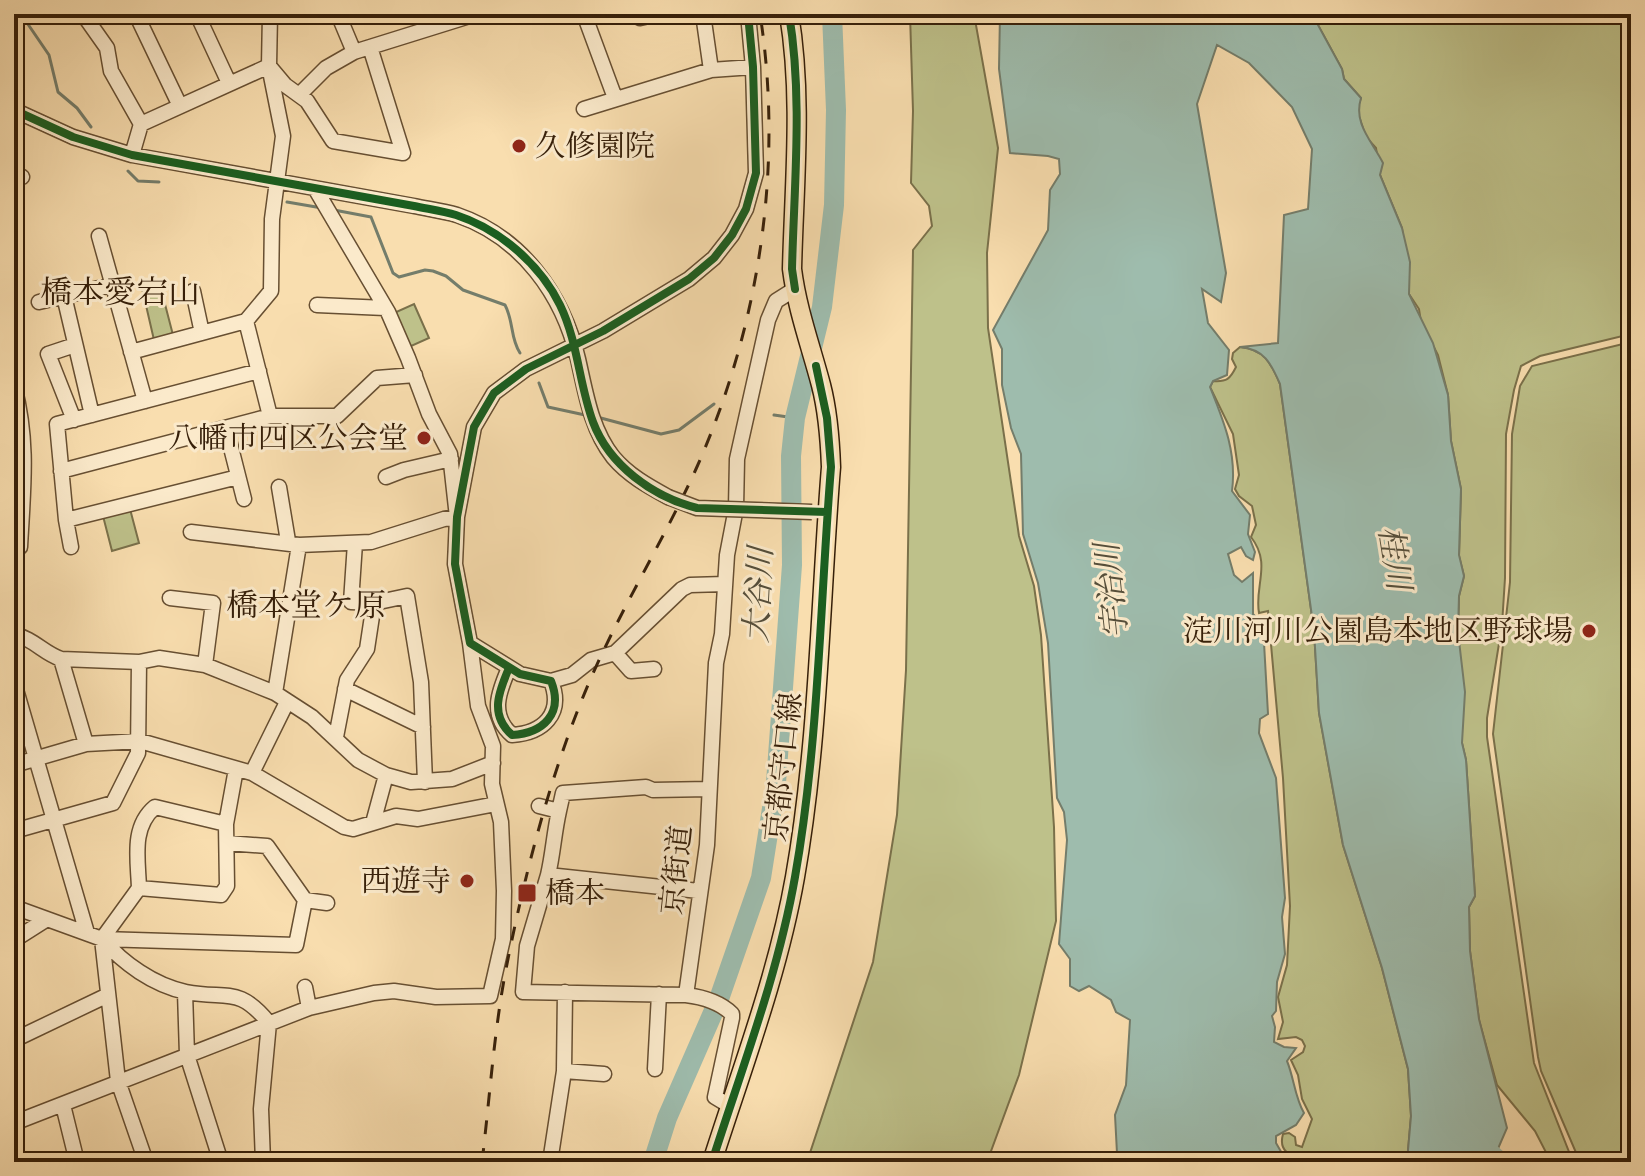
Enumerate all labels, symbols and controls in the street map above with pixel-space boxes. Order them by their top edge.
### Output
place label: 久修園院 [535,128,655,165]
marker: 久修園院 [510,137,528,155]
district label: 橋本愛宕山 [40,273,200,313]
place label: 八幡市四区公会堂 [168,420,408,457]
marker: 八幡市四区公会堂 [415,429,433,447]
water label: 桂川 [1369,523,1419,596]
water label: 宇治川 [1087,538,1137,641]
water label: 大谷川 [737,543,782,644]
district label: 橋本堂ケ原 [226,586,386,626]
place label: 淀川河川公園島本地区野球場 [1183,613,1573,650]
marker: 淀川河川公園島本地区野球場 [1580,622,1598,640]
street label: 京都守口線 [757,691,810,844]
street label: 京街道 [653,823,700,917]
place label: 西遊寺 [361,863,451,900]
marker: 西遊寺 [458,872,476,890]
place label: 橋本 [545,875,605,912]
marker: 橋本 [516,882,538,904]

